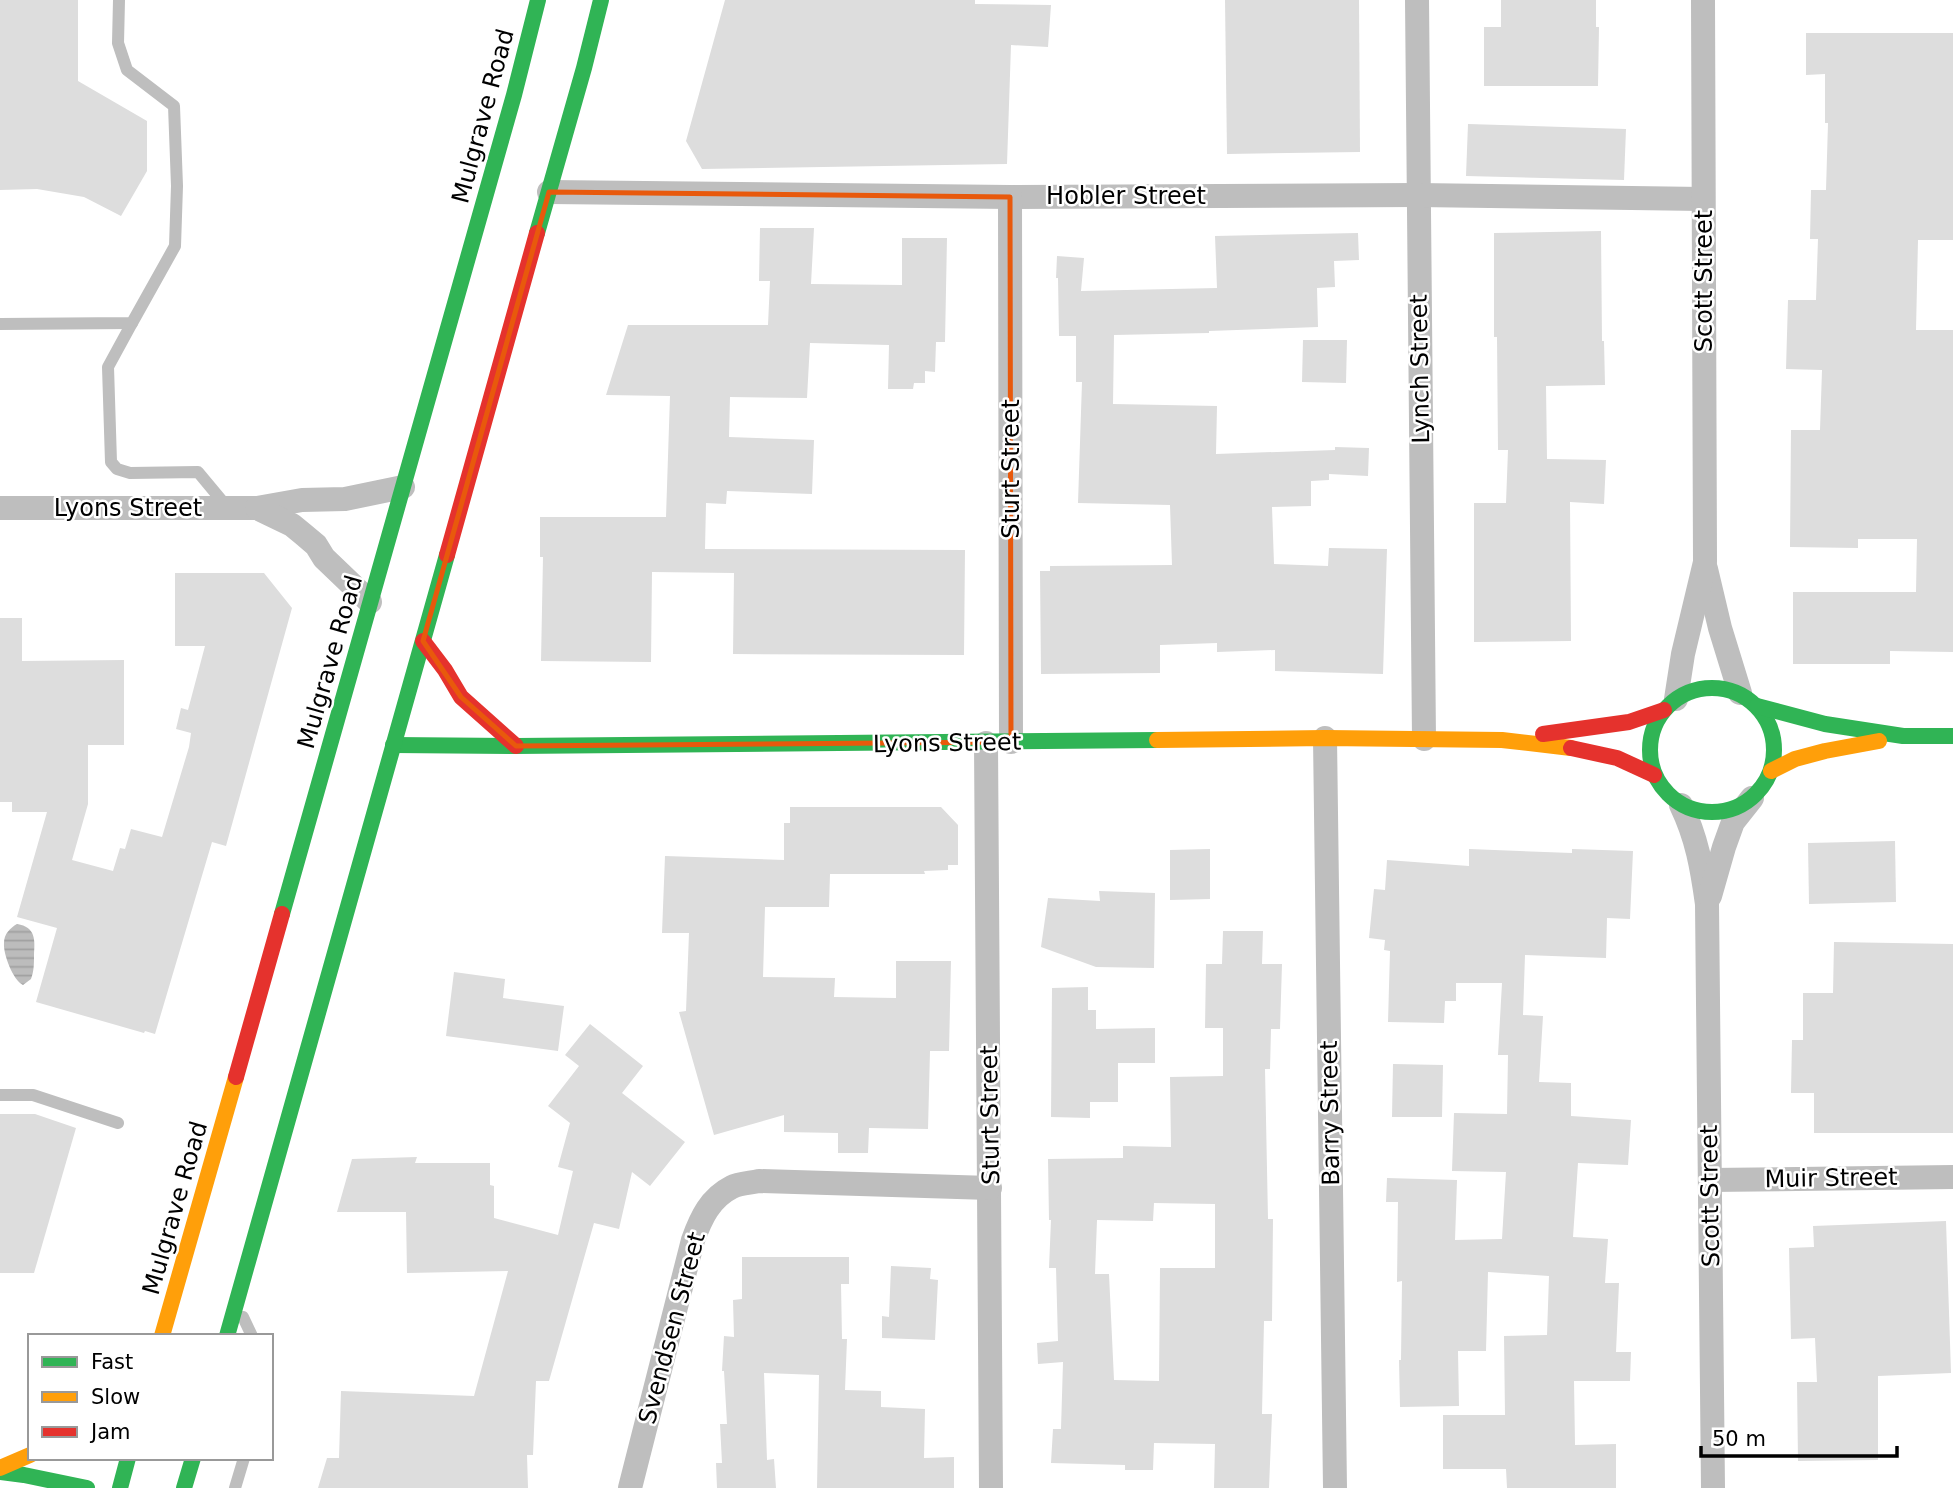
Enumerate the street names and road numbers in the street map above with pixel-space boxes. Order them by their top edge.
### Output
street label: Mulgrave Road [446,26,520,206]
street label: Hobler Street [1046,182,1206,210]
street label: Scott Street [1690,210,1718,352]
street label: Lynch Street [1405,294,1435,444]
street label: Sturt Street [997,399,1025,539]
street label: Lyons Street [54,494,202,522]
street label: Mulgrave Road [292,572,368,752]
street label: Lyons Street [873,728,1021,758]
street label: Barry Street [1315,1040,1345,1186]
street label: Sturt Street [975,1045,1005,1185]
street label: Mulgrave Road [137,1118,213,1298]
street label: Scott Street [1695,1125,1725,1267]
street label: Muir Street [1764,1163,1898,1193]
street label: Svendsen Street [633,1229,711,1427]

